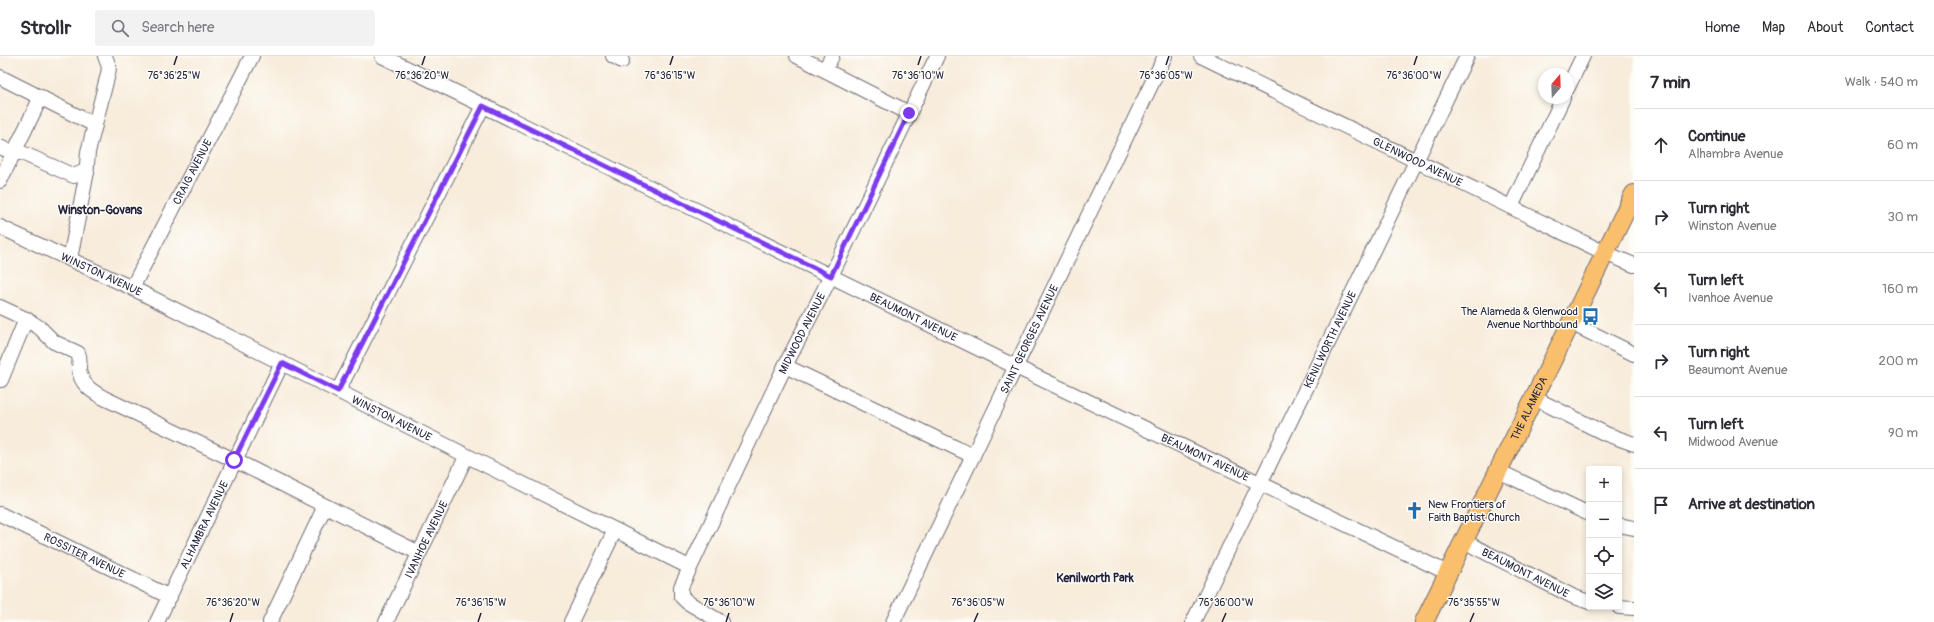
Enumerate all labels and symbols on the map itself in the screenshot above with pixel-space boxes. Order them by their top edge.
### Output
north arrow [1538,68,1574,104]
text: 76°36'25"W [148,70,201,82]
text: 76°36'20"W [395,70,449,82]
text: 76°36'15"W [645,70,696,82]
text: 76°36'10"W [892,70,945,82]
text: 76°36'05"W [1139,70,1193,82]
text: 76°36'00"W [1386,70,1442,82]
route end [900,104,918,122]
street label: GLENWOOD AVENUE [1371,134,1465,189]
street label: CRAIG AVENUE [170,137,215,207]
district label: Winston-Govans [58,203,143,218]
street label: WINSTON AVENUE [59,250,145,299]
street label: SAINT GEORGES AVENUE [997,282,1061,396]
street label: KENILWORTH AVENUE [1301,288,1359,390]
street label: MIDWOOD AVENUE [776,290,828,376]
street label: BEAUMONT AVENUE [868,290,960,344]
place label: The Alameda & Glenwood Avenue Northbound [1461,305,1578,331]
bus stop icon: The Alameda & Glenwood Avenue Northbound [1581,307,1601,327]
street label: THE ALAMEDA [1508,374,1550,442]
street label: WINSTON AVENUE [350,393,434,444]
street label: BEAUMONT AVENUE [1159,431,1252,484]
route start [225,451,243,469]
street label: ALHAMBRA AVENUE [177,478,231,571]
street label: IVANHOE AVENUE [402,498,450,580]
place label: New Frontiers of Faith Baptist Church [1428,498,1520,524]
church icon: New Frontiers of Faith Baptist Church [1405,500,1425,520]
street label: ROSSITER AVENUE [42,530,127,581]
street label: BEAUMONT AVENUE [1480,545,1572,600]
district label: Kenilworth Park [1056,571,1135,586]
text: 76°36'20"W [206,597,260,609]
text: 76°36'15"W [456,597,507,609]
text: 76°36'10"W [703,597,756,609]
text: 76°36'05"W [951,597,1005,609]
text: 76°36'00"W [1198,597,1254,609]
text: 76°35'55"W [1448,597,1500,609]

